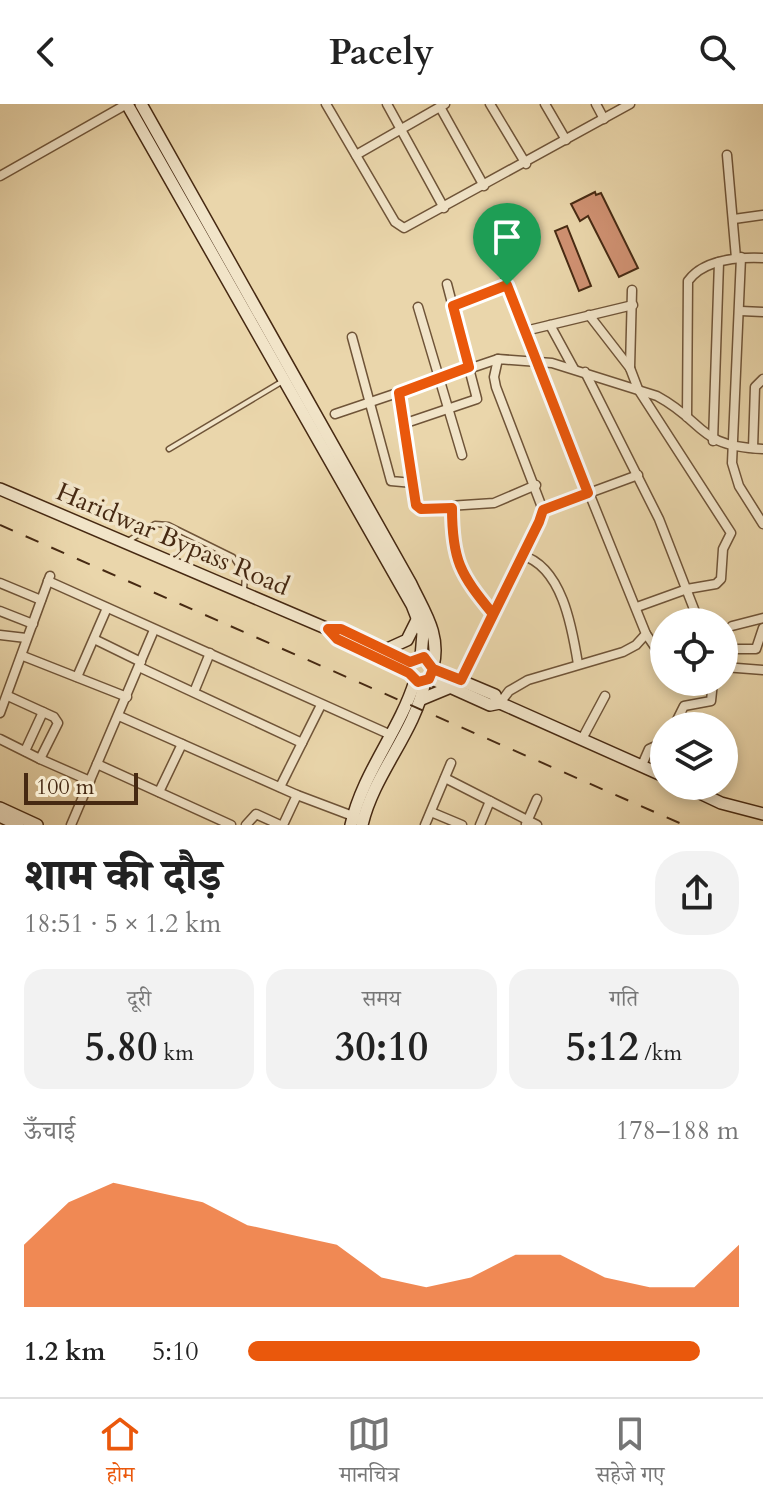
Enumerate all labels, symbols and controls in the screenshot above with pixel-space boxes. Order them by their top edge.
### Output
text: Pacely [329,28,434,77]
icon: back [24,30,68,74]
icon: search [695,30,739,74]
pin [473,203,541,285]
icon: arrive [485,215,529,259]
street label: Haridwar Bypass Road [51,474,295,604]
map controls [650,608,738,800]
button: locate [650,608,738,696]
button: layers [650,712,738,800]
scale bar [24,769,138,805]
text: 100 m [36,772,94,802]
text: शाम की दौड़ [24,846,221,906]
button: share [655,851,739,935]
text: 18:51 · 5 × 1.2 km [24,906,221,941]
text: दूरी [127,984,151,1014]
text: समय [362,984,401,1014]
text: गति [609,984,638,1014]
text: 5.80 [84,1020,158,1075]
text: 30:10 [335,1020,428,1075]
text: 5:12 [566,1020,639,1075]
text: km [158,1038,194,1068]
text: /km [639,1038,682,1068]
text: ऊँचाई [24,1113,75,1148]
text: 178–188 m [616,1113,739,1148]
text: 1.2 km [24,1334,105,1369]
text: 5:10 [152,1334,199,1369]
tab: होम [98,1412,142,1496]
tab: मानचित्र [339,1412,399,1496]
tab: सहेजे गए [596,1412,665,1496]

